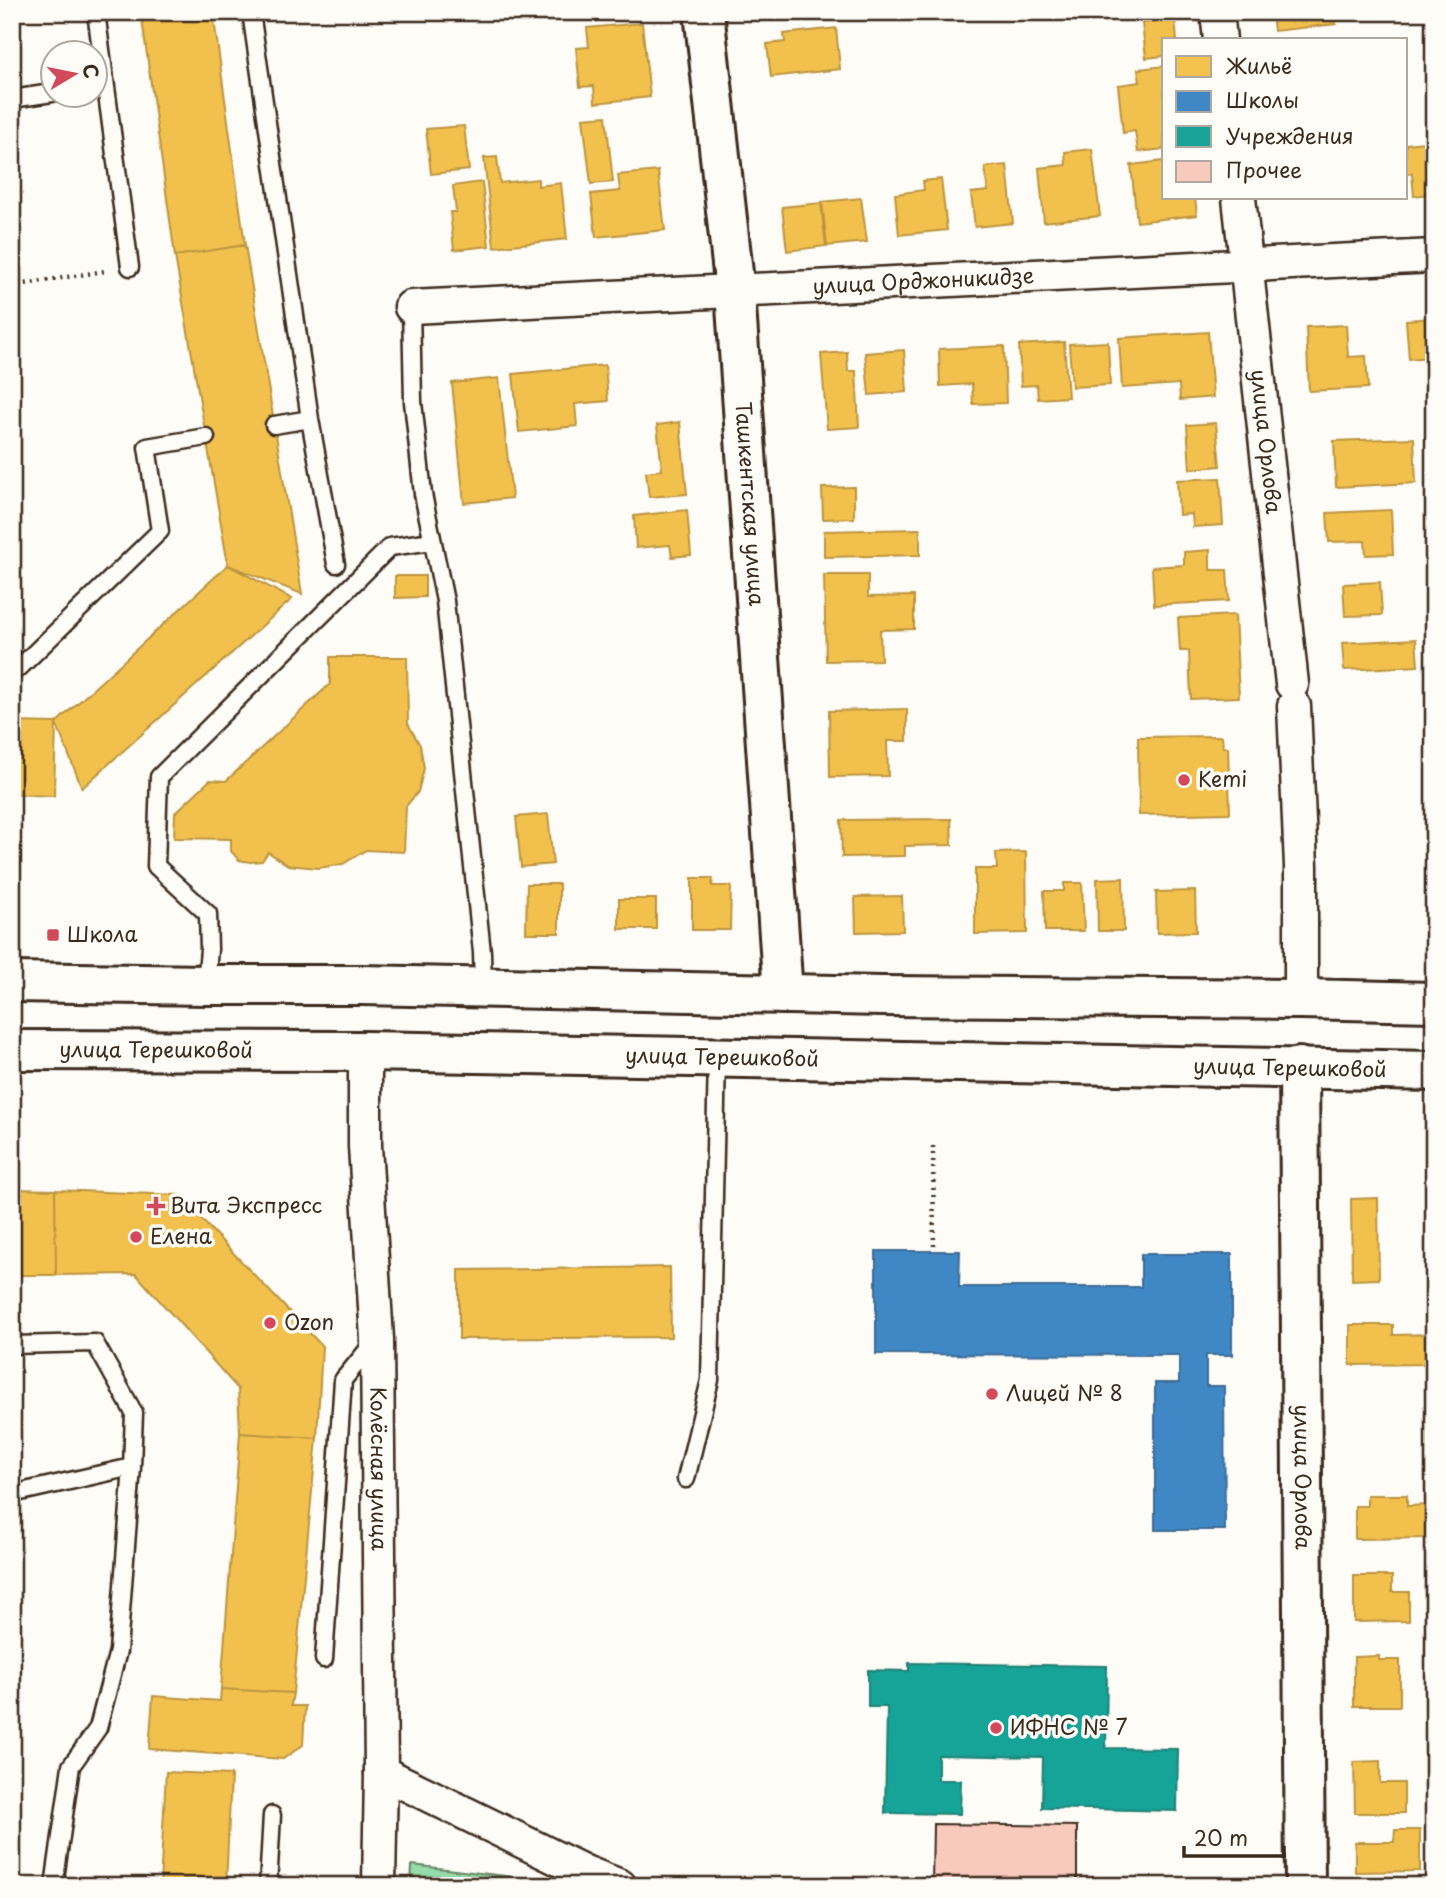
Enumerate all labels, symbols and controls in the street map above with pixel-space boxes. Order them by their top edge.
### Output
north arrow [38,38,108,108]
legend [1162,38,1408,200]
text: Жильё [1225,49,1292,81]
text: С [77,61,107,80]
text: Школы [1226,83,1299,115]
text: Учреждения [1226,119,1354,151]
text: Прочее [1226,153,1302,185]
street label: улица Орджоникидзе [812,258,1035,301]
street label: улица Орлова [1244,367,1291,515]
street label: Ташкентская улица [729,400,775,608]
place label: Kemi [1198,762,1247,794]
marker: Kemi [1176,772,1192,788]
place label: Школа [67,917,137,949]
marker: Школа [45,927,61,943]
street label: улица Терешковой [59,1032,253,1065]
street label: улица Терешковой [625,1038,819,1073]
street label: улица Терешковой [1193,1048,1387,1084]
place label: Вита Экспресс [170,1188,323,1220]
marker: Вита Экспресс [148,1198,164,1214]
place label: Елена [150,1219,212,1251]
marker: Елена [128,1229,144,1245]
place label: Ozon [284,1305,334,1337]
marker: Ozon [262,1315,278,1331]
place label: Лицей № 8 [1006,1376,1123,1408]
street label: Колёсная улица [363,1386,397,1552]
marker: Лицей № 8 [984,1386,1000,1402]
street label: улица Орлова [1287,1404,1321,1550]
place label: ИФНС № 7 [1010,1710,1128,1742]
marker: ИФНС № 7 [988,1720,1004,1736]
scale bar [1184,1814,1283,1858]
text: 20 m [1194,1821,1248,1853]

